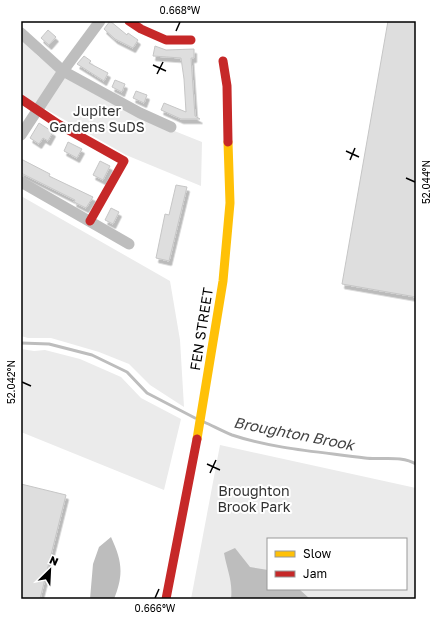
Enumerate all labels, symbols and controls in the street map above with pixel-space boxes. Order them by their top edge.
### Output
text: 0.668°W [160,4,201,16]
park label: Jupiter Gardens SuDS [49,102,145,135]
text: 52.044°N [420,160,432,204]
street label: FEN STREET [186,286,216,372]
text: 52.042°N [5,360,17,404]
water label: Broughton Brook [232,412,357,455]
park label: Broughton Brook Park [217,482,291,515]
legend [267,538,407,590]
text: Slow [303,546,331,561]
north arrow [30,550,70,590]
text: N [48,553,61,568]
text: Jam [303,566,327,581]
text: 0.666°W [135,602,176,614]

